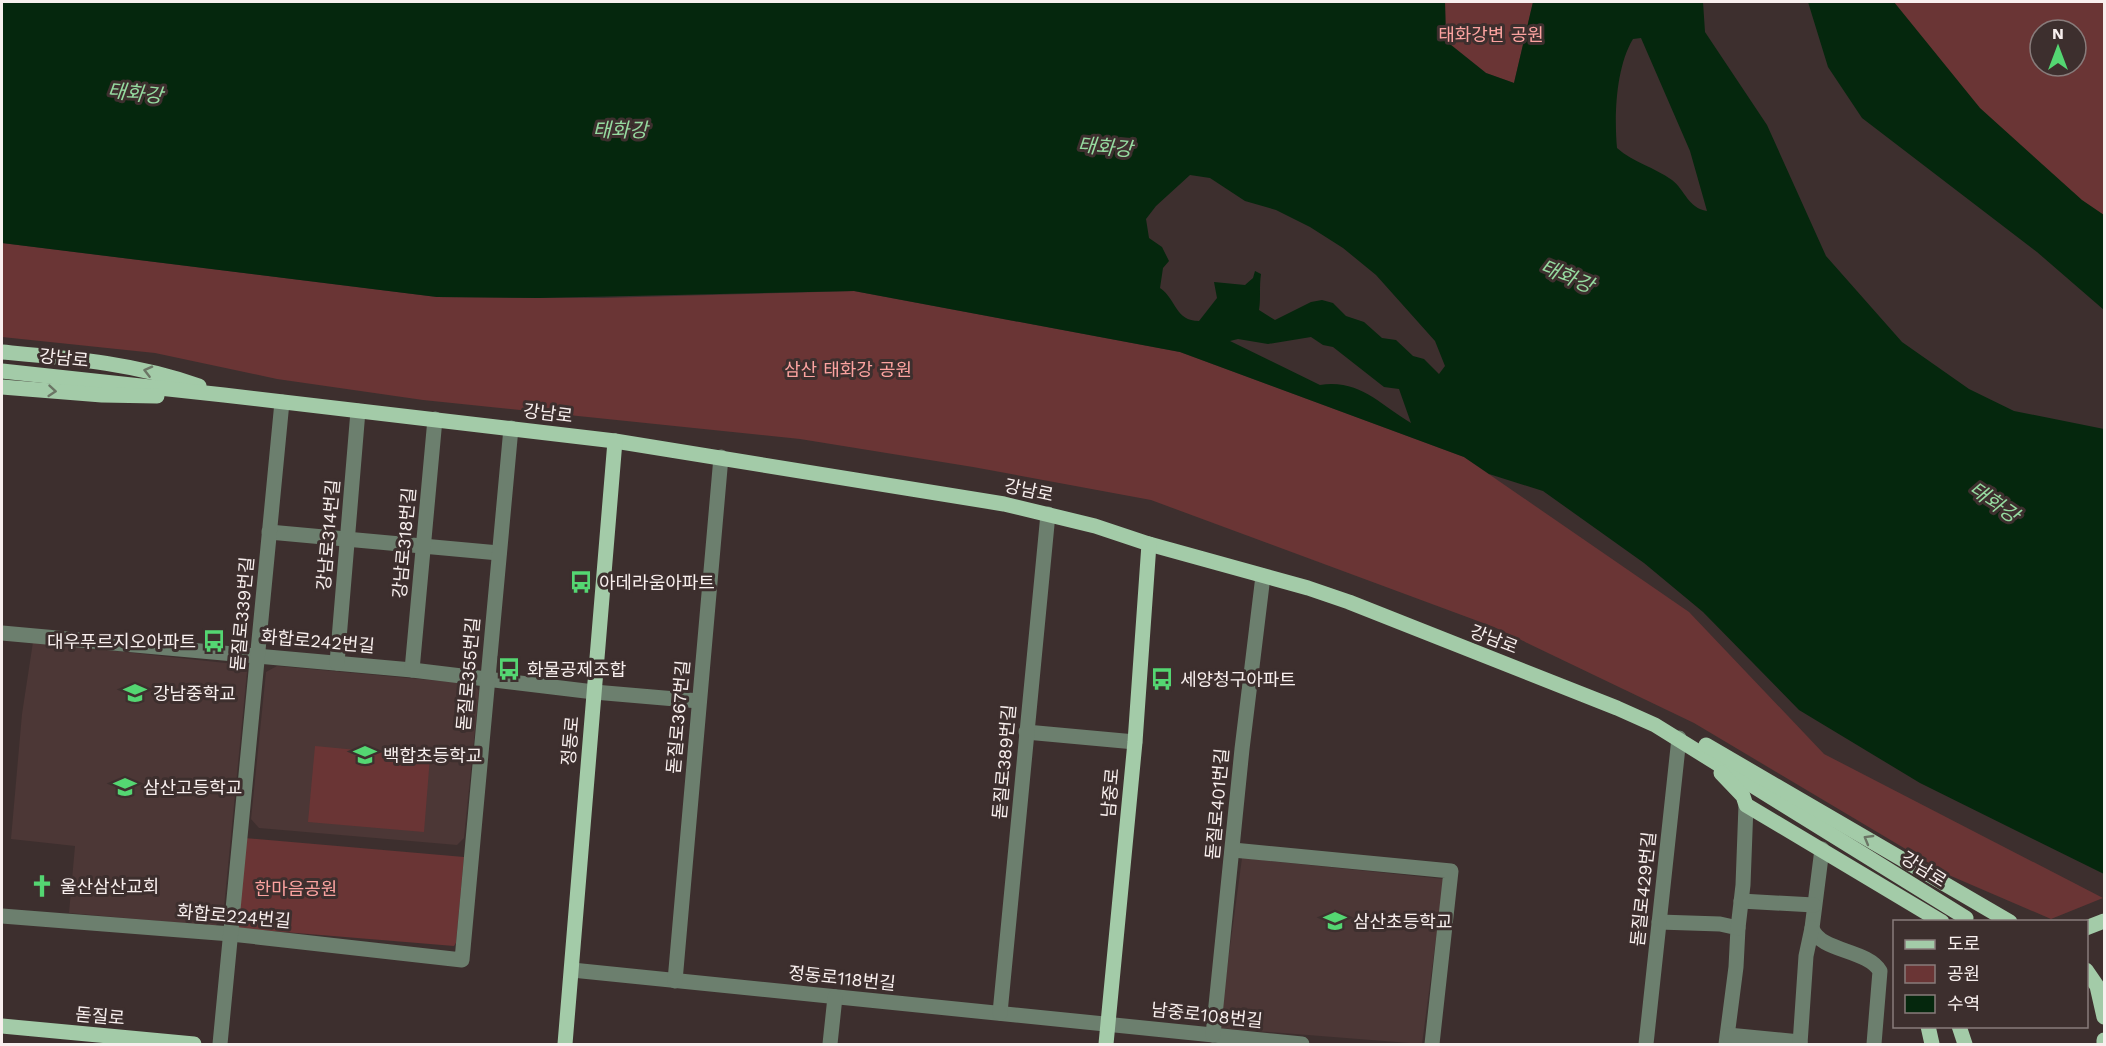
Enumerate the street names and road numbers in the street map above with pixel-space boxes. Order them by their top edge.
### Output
street label: 강남로 [38,345,90,371]
street label: 강남로 [522,400,574,426]
street label: 강남로 [1003,475,1055,505]
street label: 강남로314번길 [313,479,343,591]
street label: 강남로318번길 [389,487,419,599]
street label: 돋질로339번길 [227,556,257,672]
street label: 돋질로355번길 [453,616,483,732]
street label: 강남로 [1467,620,1521,658]
street label: 화합로242번길 [260,626,376,656]
street label: 돋질로367번길 [663,659,693,775]
street label: 돋질로389번길 [989,704,1019,820]
street label: 정동로 [557,715,583,767]
street label: 돋질로401번길 [1202,747,1232,861]
street label: 남중로 [1097,767,1123,819]
street label: 돋질로429번길 [1627,831,1659,947]
street label: 강남로 [1897,847,1951,891]
street label: 화합로224번길 [176,901,292,931]
street label: 정동로118번길 [787,962,897,994]
street label: 남중로108번길 [1150,999,1264,1031]
street label: 돋질로 [74,1003,126,1029]

